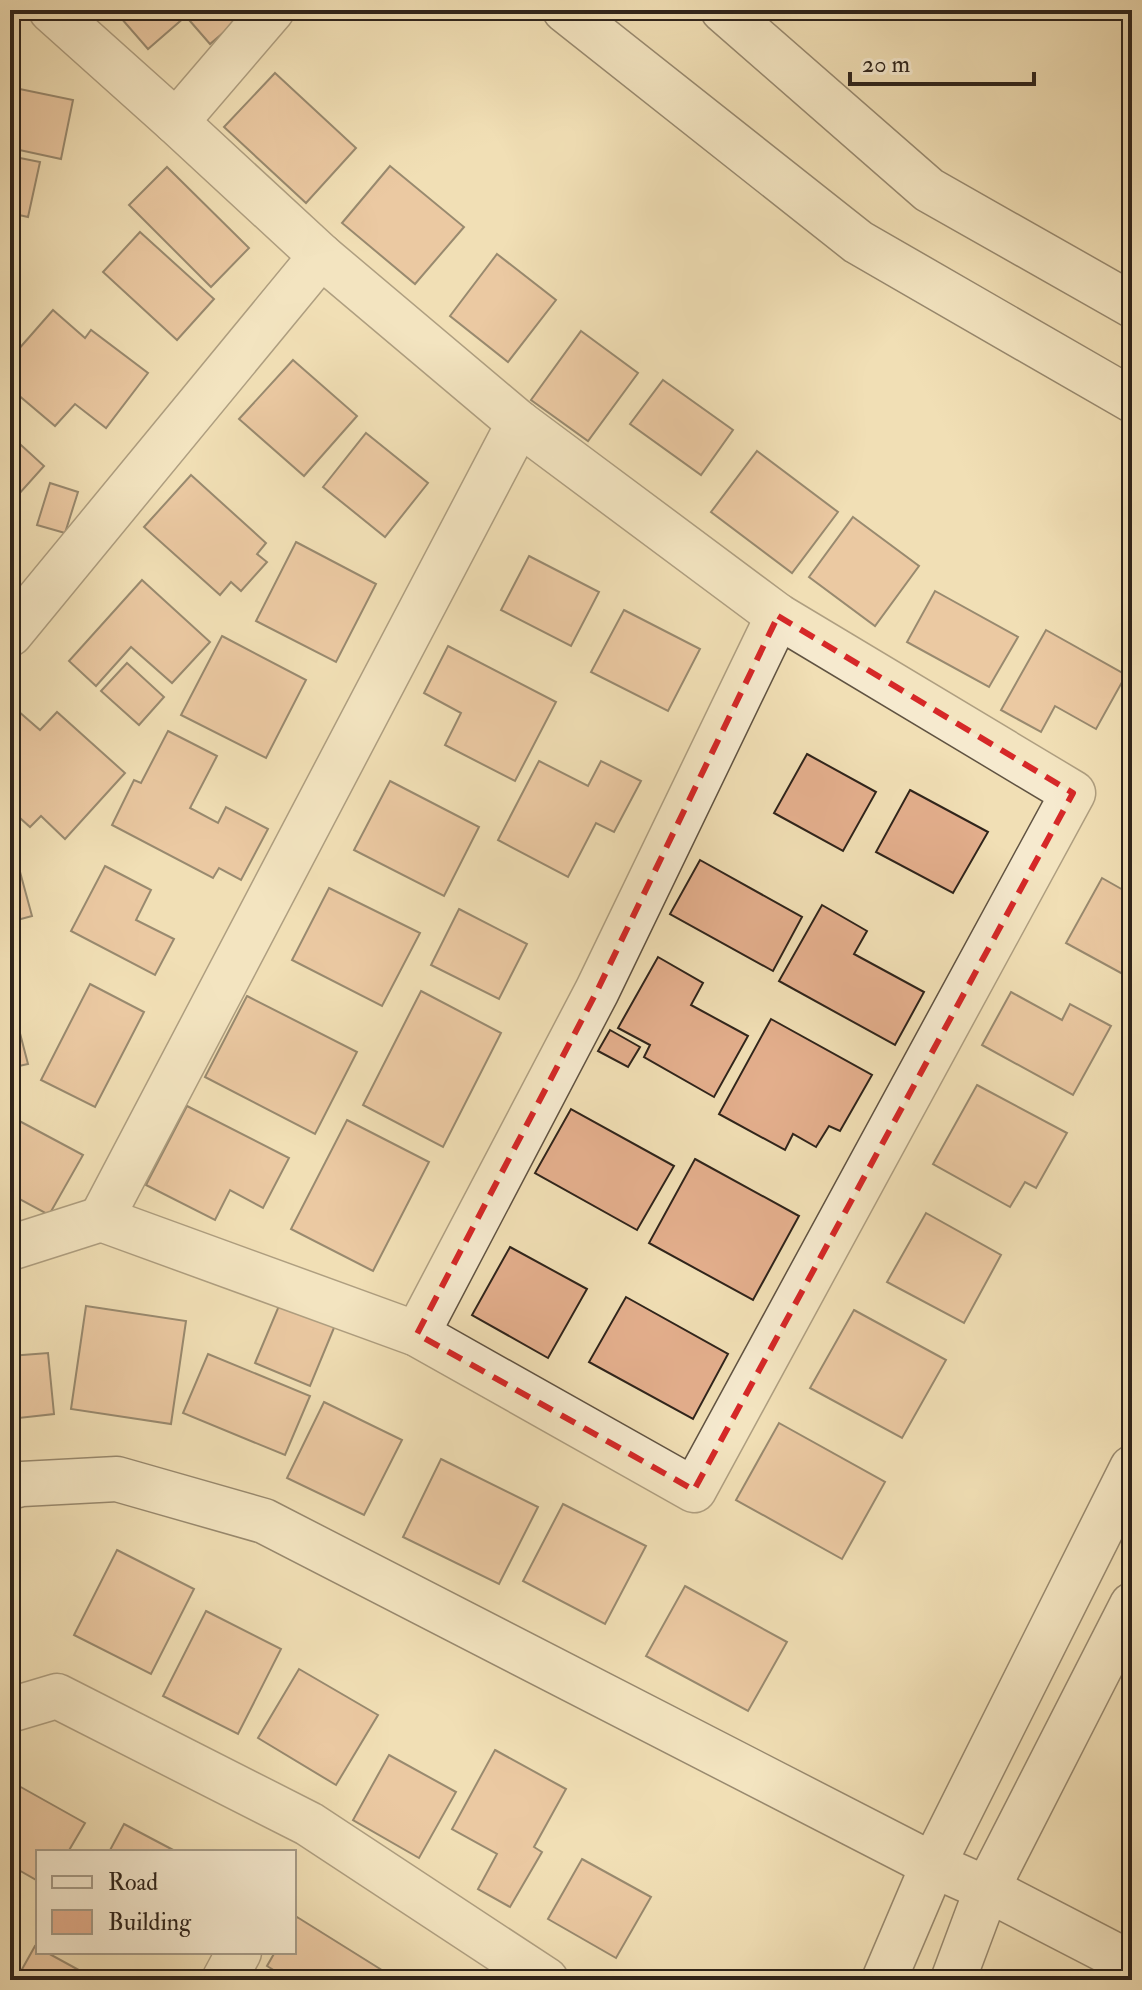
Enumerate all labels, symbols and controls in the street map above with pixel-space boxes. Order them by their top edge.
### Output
scale bar [850,36,1034,86]
text: 20 m [862,49,911,80]
legend [36,1850,296,1954]
text: Road [108,1867,158,1898]
text: Building [108,1907,192,1938]

